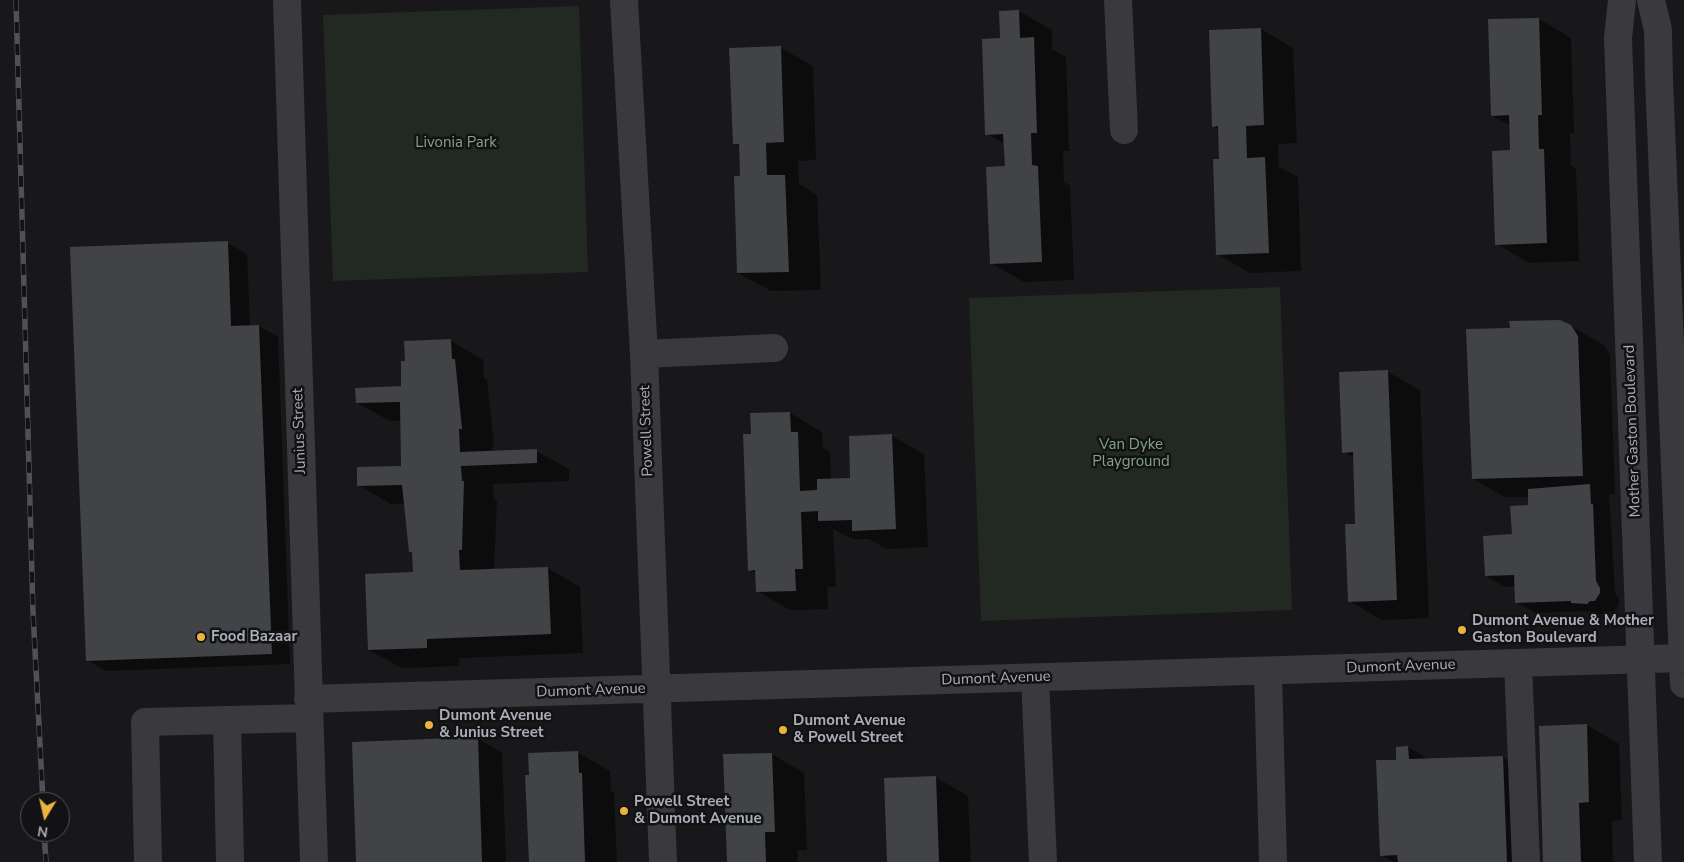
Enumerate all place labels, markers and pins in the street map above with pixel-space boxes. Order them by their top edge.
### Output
place label: Dumont Avenue & Mother Gaston Boulevard [1472,612,1654,647]
marker: Dumont Avenue & Mother Gaston Boulevard [1456,624,1468,636]
place label: Food Bazaar [211,628,297,646]
marker: Food Bazaar [195,631,207,643]
place label: Dumont Avenue & Junius Street [439,707,552,742]
place label: Dumont Avenue & Powell Street [793,712,906,747]
marker: Dumont Avenue & Junius Street [423,719,435,731]
marker: Dumont Avenue & Powell Street [777,724,789,736]
place label: Powell Street & Dumont Avenue [634,793,762,828]
marker: Powell Street & Dumont Avenue [618,805,630,817]

